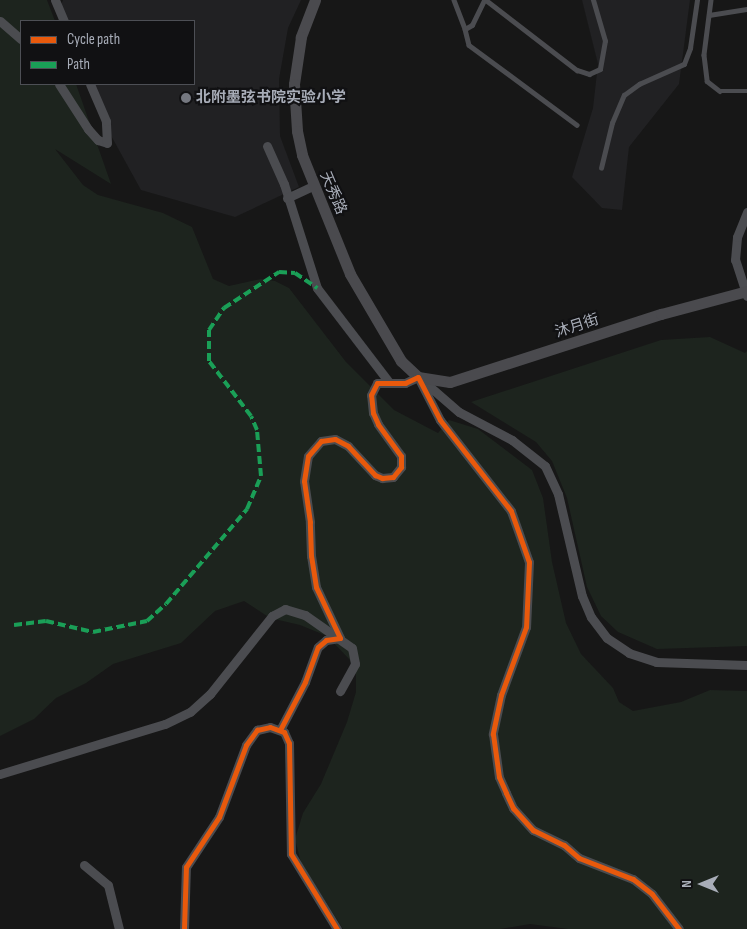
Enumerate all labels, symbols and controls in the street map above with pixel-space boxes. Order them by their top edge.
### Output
legend [20,20,195,85]
text: Cycle path [67,30,120,49]
text: Path [67,55,90,74]
place label: 北附墨弦书院实验小学 [196,89,346,107]
marker: 北附墨弦书院实验小学 [180,92,192,104]
street label: 天秀路 [316,169,350,217]
street label: 沐月街 [553,310,601,342]
north arrow [677,859,727,909]
text: N [678,880,695,888]

